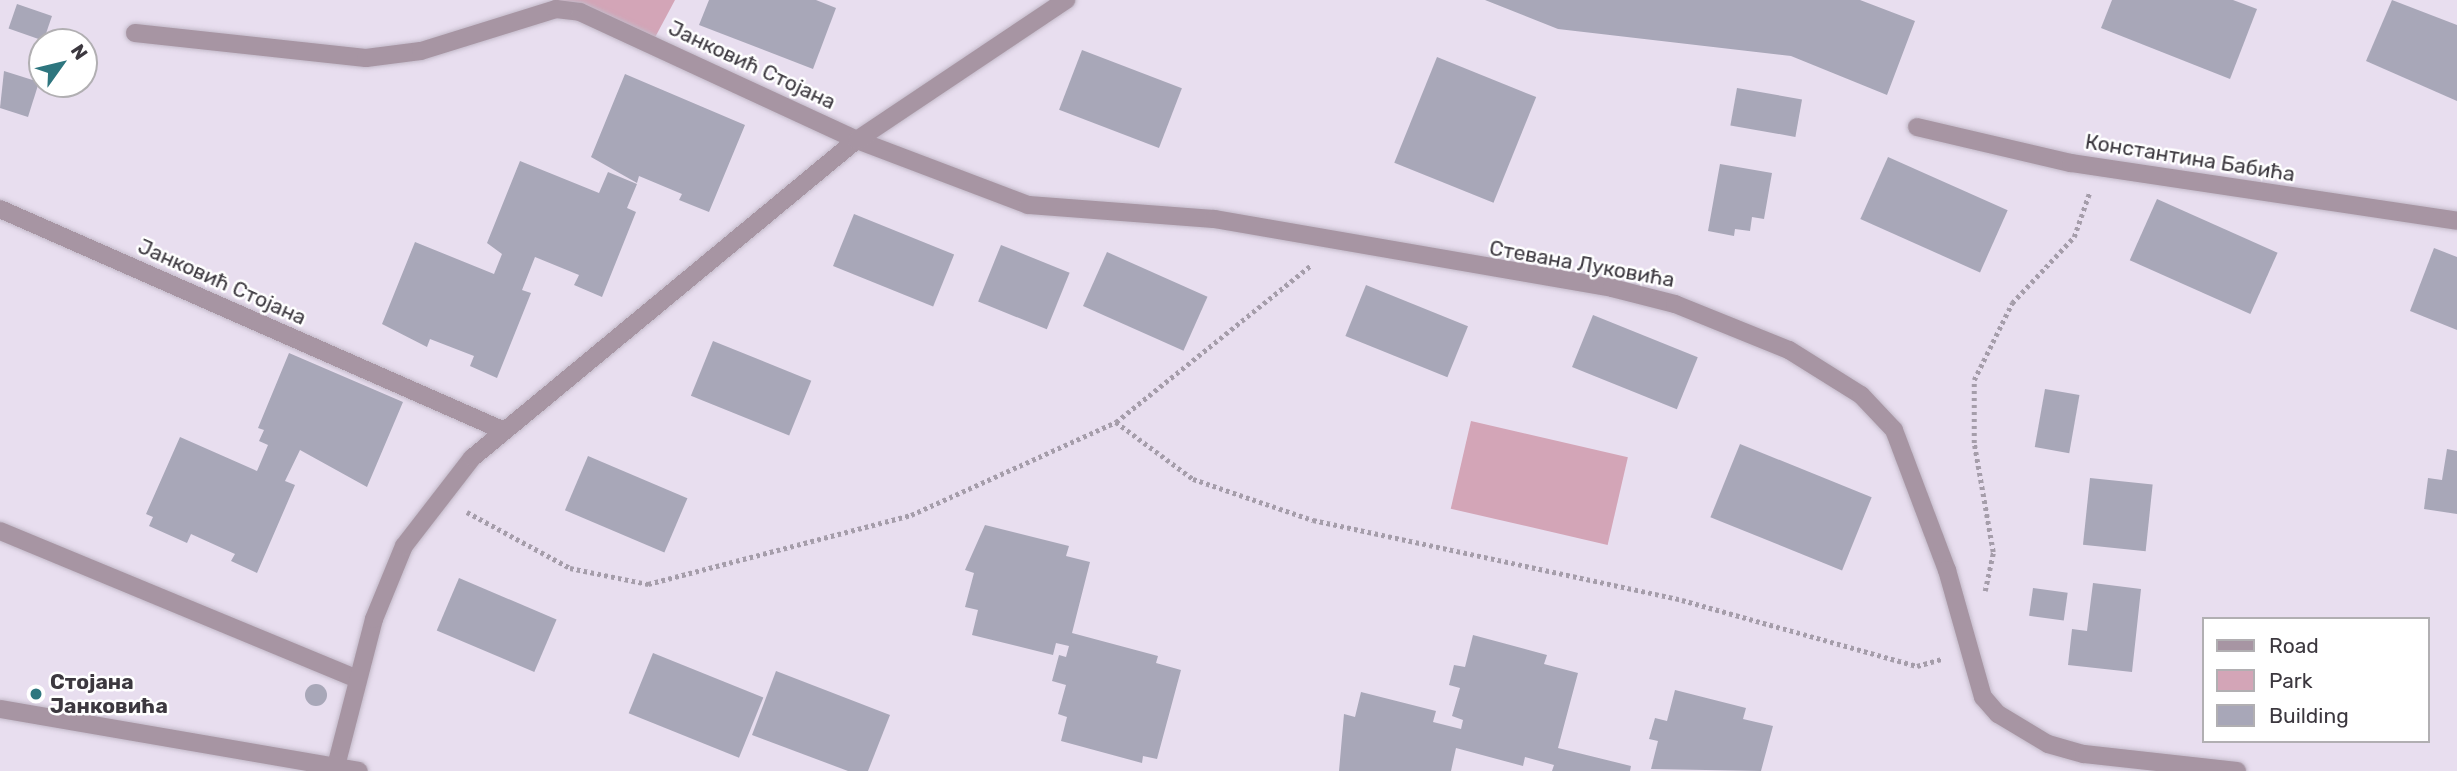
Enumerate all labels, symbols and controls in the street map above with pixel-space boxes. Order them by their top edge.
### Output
street label: Јанковић Стојана [665,15,839,115]
north arrow [28,28,98,98]
text: N [66,40,93,64]
street label: Константина Бабића [2083,129,2297,187]
street label: Јанковић Стојана [134,234,310,330]
street label: Стевана Луковића [1487,235,1677,293]
legend [2202,617,2429,743]
text: Road [2269,633,2319,658]
text: Park [2269,668,2313,693]
place label: Стојана Јанковића [50,669,168,719]
marker: Стојана Јанковића [28,686,44,702]
text: Building [2269,703,2349,728]

